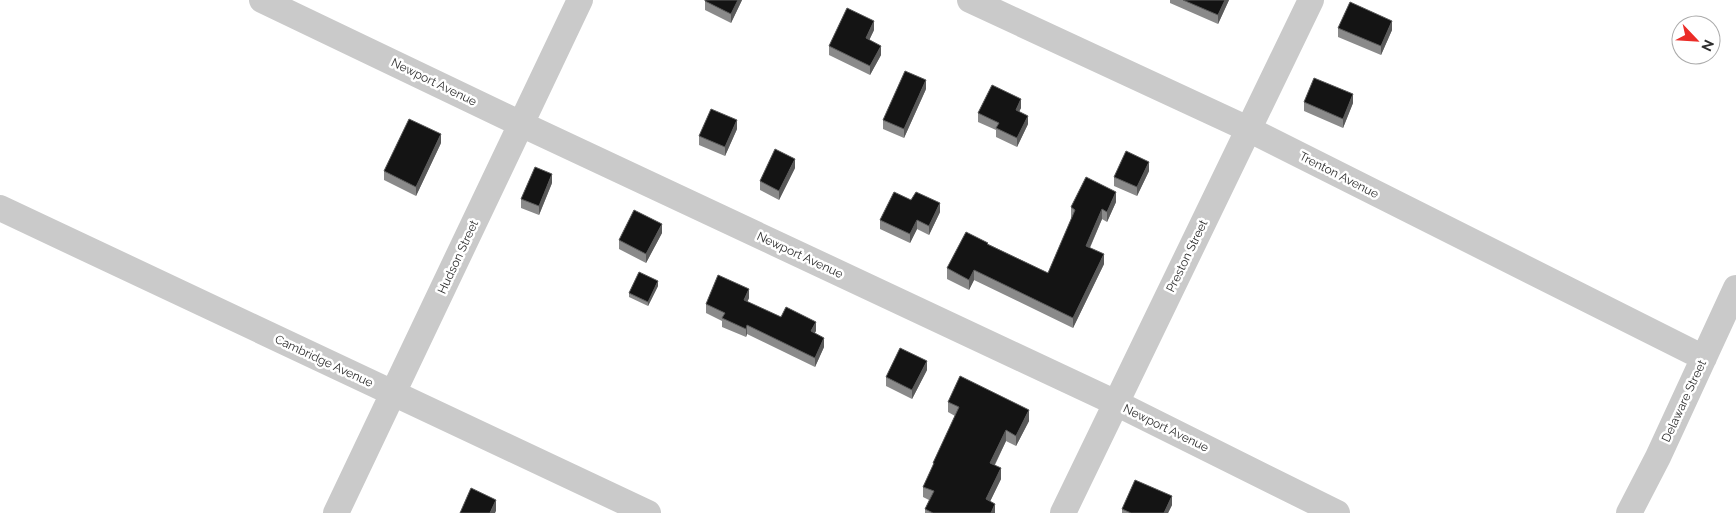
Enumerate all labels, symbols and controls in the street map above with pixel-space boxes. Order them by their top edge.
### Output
north arrow [1671,15,1721,65]
text: N [1698,37,1717,54]
street label: Newport Avenue [389,55,479,109]
street label: Trenton Avenue [1297,149,1381,201]
street label: Hudson Street [435,218,481,296]
street label: Preston Street [1163,218,1211,294]
street label: Newport Avenue [755,229,845,281]
street label: Cambridge Avenue [273,332,375,390]
street label: Delaware Street [1659,358,1709,444]
street label: Newport Avenue [1121,401,1211,455]

